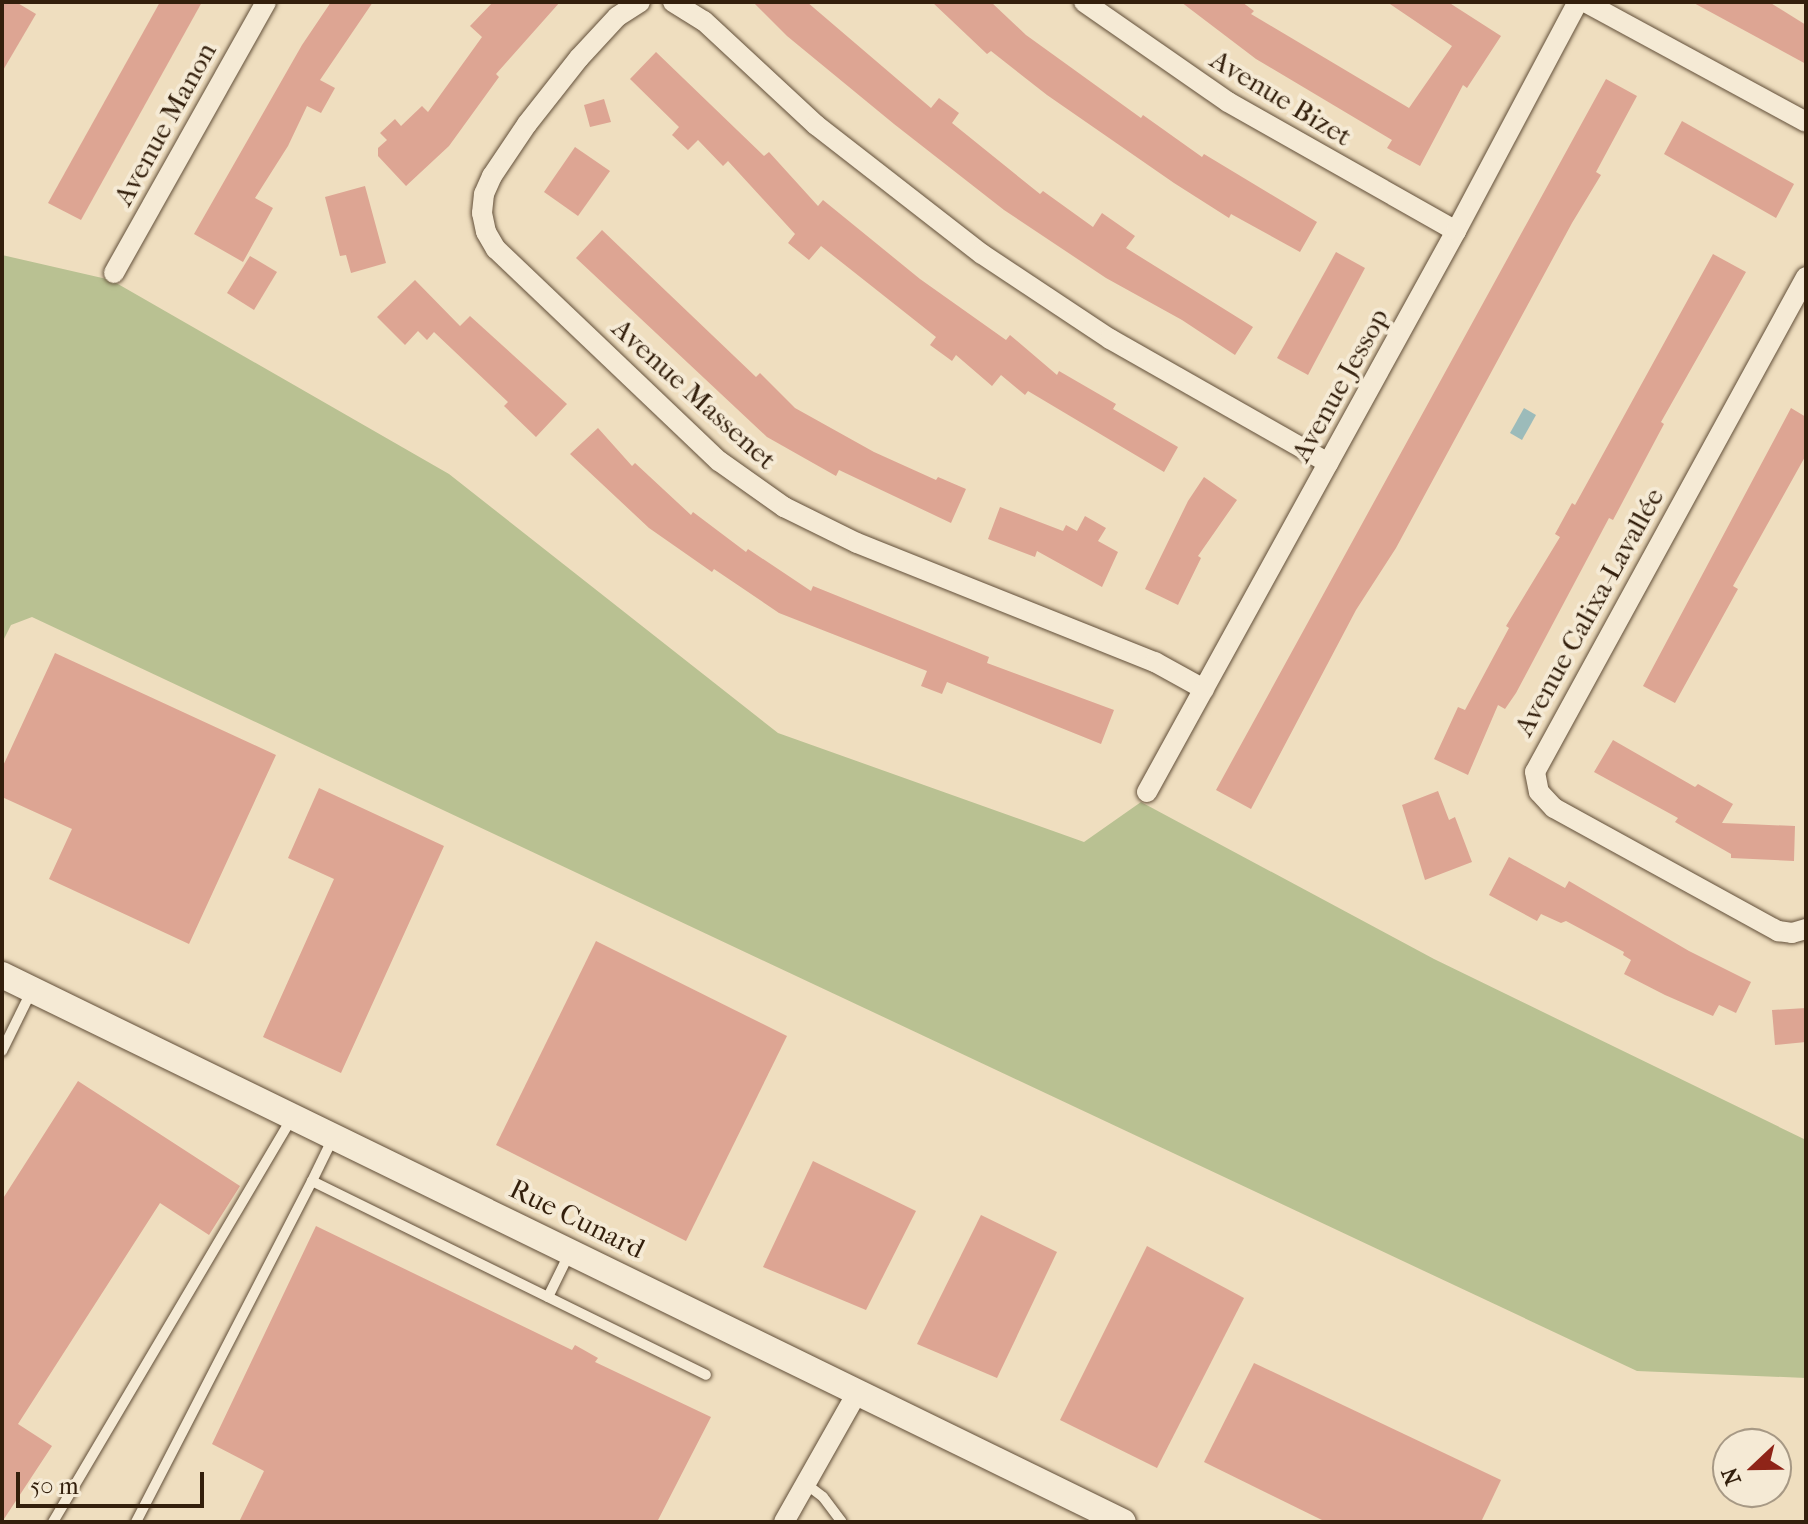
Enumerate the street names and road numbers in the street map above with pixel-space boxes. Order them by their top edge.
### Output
street label: Avenue Manon [106,37,224,211]
street label: Avenue Bizet [1204,43,1358,153]
street label: Avenue Jessop [1284,302,1396,468]
street label: Avenue Massenet [605,311,783,477]
street label: Avenue Calixa-Lavallée [1507,482,1671,742]
street label: Rue Cunard [504,1172,650,1266]

